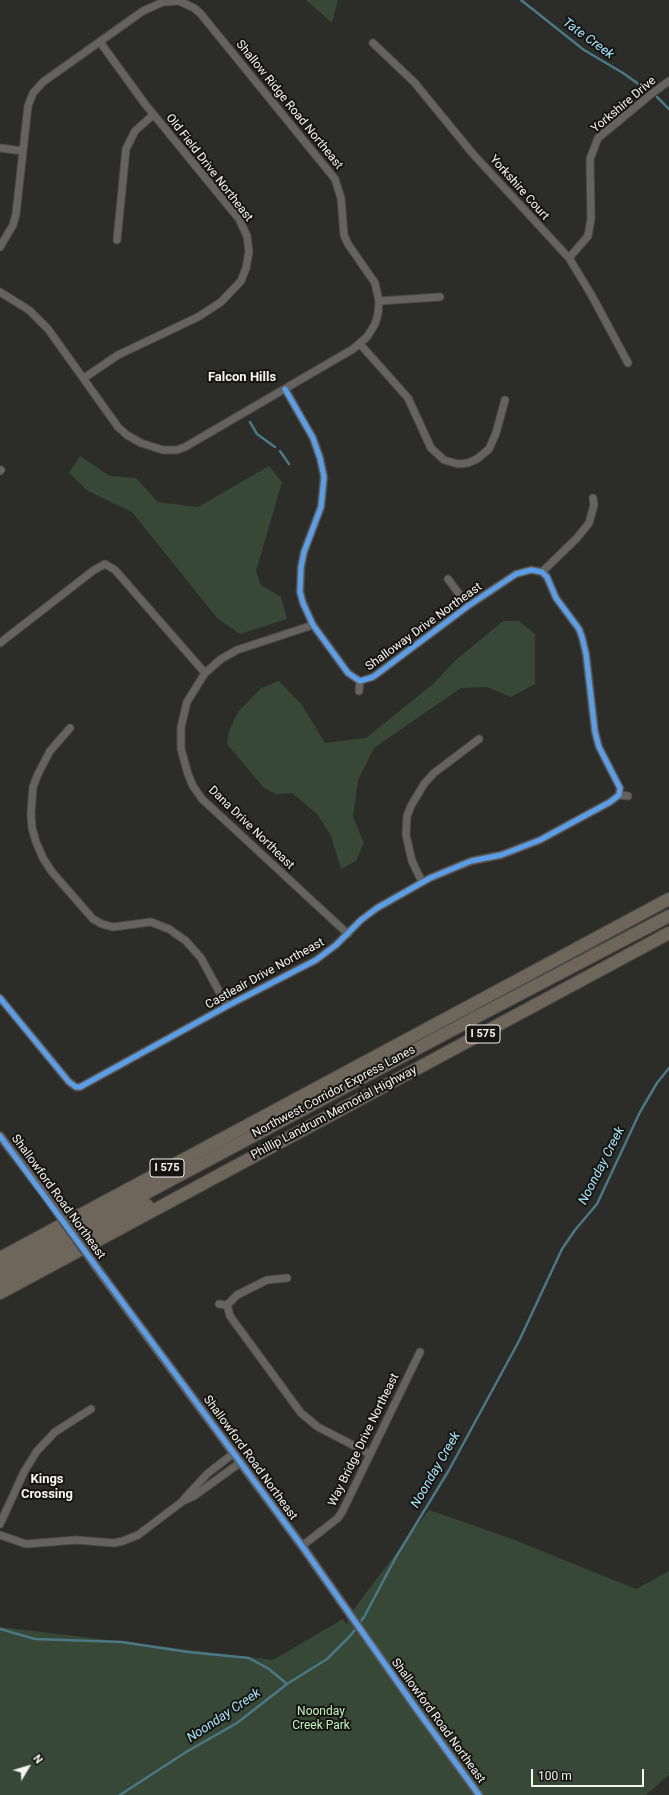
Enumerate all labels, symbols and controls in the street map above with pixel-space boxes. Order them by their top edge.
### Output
water label: Tate Creek [559,15,617,63]
street label: Shallow Ridge Road Northeast [232,38,346,172]
street label: Yorkshire Drive [589,74,659,136]
street label: Old Field Drive Northeast [162,111,256,225]
street label: Yorkshire Court [486,153,552,223]
district label: Falcon Hills [208,370,276,386]
street label: Shalloway Drive Northeast [363,580,485,674]
street label: Dana Drive Northeast [205,783,297,873]
street label: Castleair Drive Northeast [203,935,327,1013]
road number: I 575 [466,1025,500,1043]
street label: Northwest Corridor Express Lanes [250,1043,418,1141]
street label: Phillip Landrum Memorial Highway [249,1063,419,1163]
water label: Noonday Creek [576,1124,628,1208]
street label: Shallowford Road Northeast [8,1132,108,1262]
road number: I 575 [150,1159,184,1177]
street label: Way Bridge Drive Northeast [326,1371,402,1509]
street label: Shallowford Road Northeast [200,1393,300,1523]
water label: Noonday Creek [408,1429,464,1511]
district label: Kings Crossing [21,1472,73,1503]
street label: Shallowford Road Northeast [388,1656,488,1786]
water label: Noonday Creek [184,1686,264,1746]
park label: Noonday Creek Park [292,1705,350,1733]
north arrow [8,1747,48,1787]
text: N [30,1752,45,1766]
scale bar [533,1761,646,1787]
text: 100 m [538,1769,572,1783]

